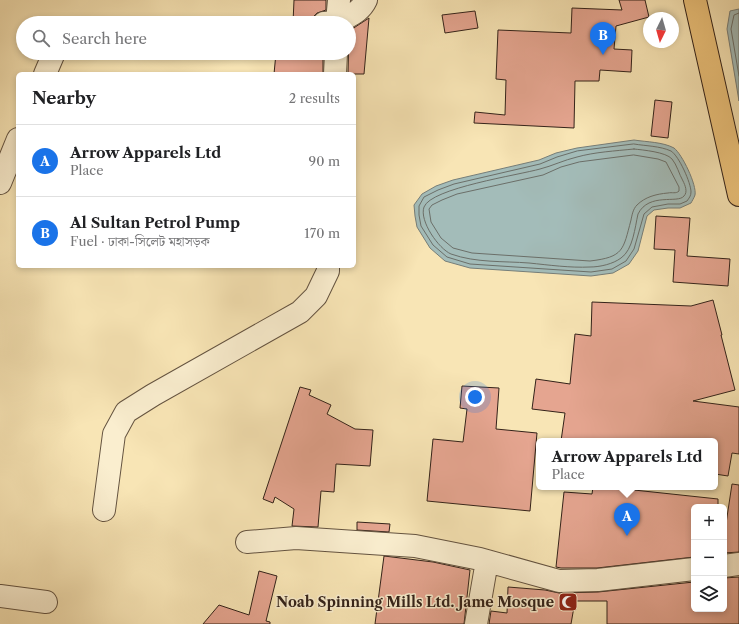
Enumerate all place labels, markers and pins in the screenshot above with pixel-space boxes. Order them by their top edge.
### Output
pin: B [590,22,616,55]
pin: A [614,503,640,536]
mosque icon: Noab Spinning Mills Ltd. Jame Mosque [557,591,579,613]
place label: Noab Spinning Mills Ltd. Jame Mosque [276,593,554,611]

